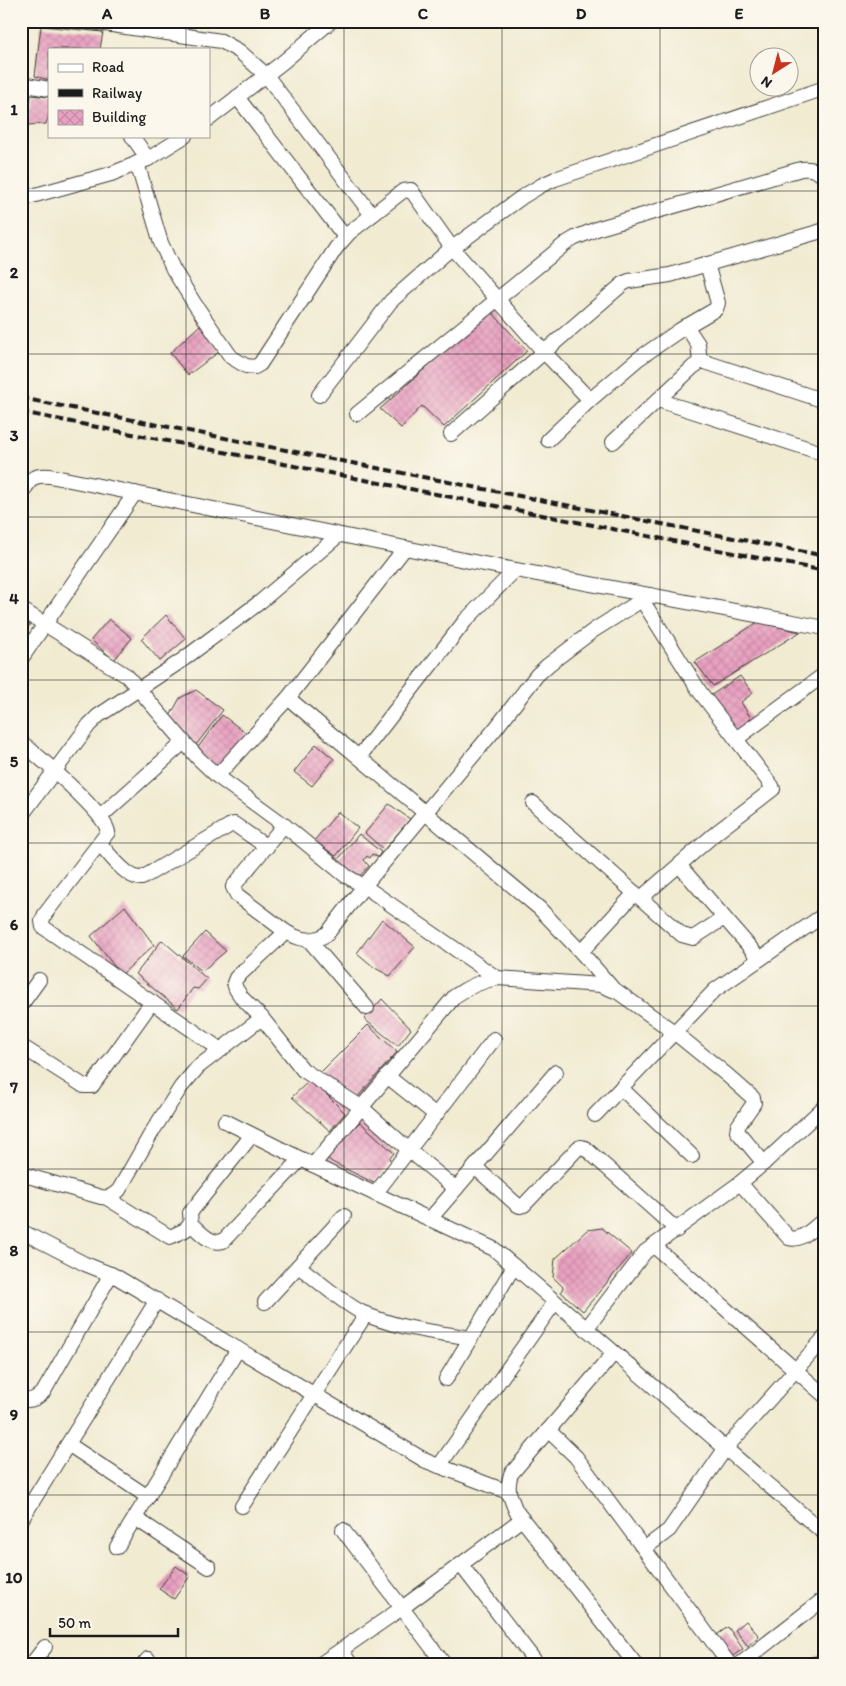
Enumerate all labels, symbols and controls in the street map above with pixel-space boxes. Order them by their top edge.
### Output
text: A [101,4,113,23]
text: B [260,4,271,23]
text: C [418,4,429,23]
text: D [576,4,587,23]
text: E [735,4,744,23]
legend [48,48,210,138]
north arrow [748,48,798,98]
text: Road [92,58,125,76]
text: N [758,72,775,92]
text: Railway [92,84,142,102]
text: 1 [10,100,18,119]
text: Building [92,108,146,126]
text: 2 [10,263,19,282]
text: 3 [10,426,19,445]
text: 4 [9,589,19,608]
text: 5 [10,752,19,771]
text: 6 [10,915,19,934]
text: 7 [9,1078,18,1097]
text: 8 [10,1241,19,1260]
text: 9 [10,1405,18,1424]
text: 10 [5,1568,23,1587]
scale bar [50,1606,178,1638]
text: 50 m [58,1614,91,1632]

